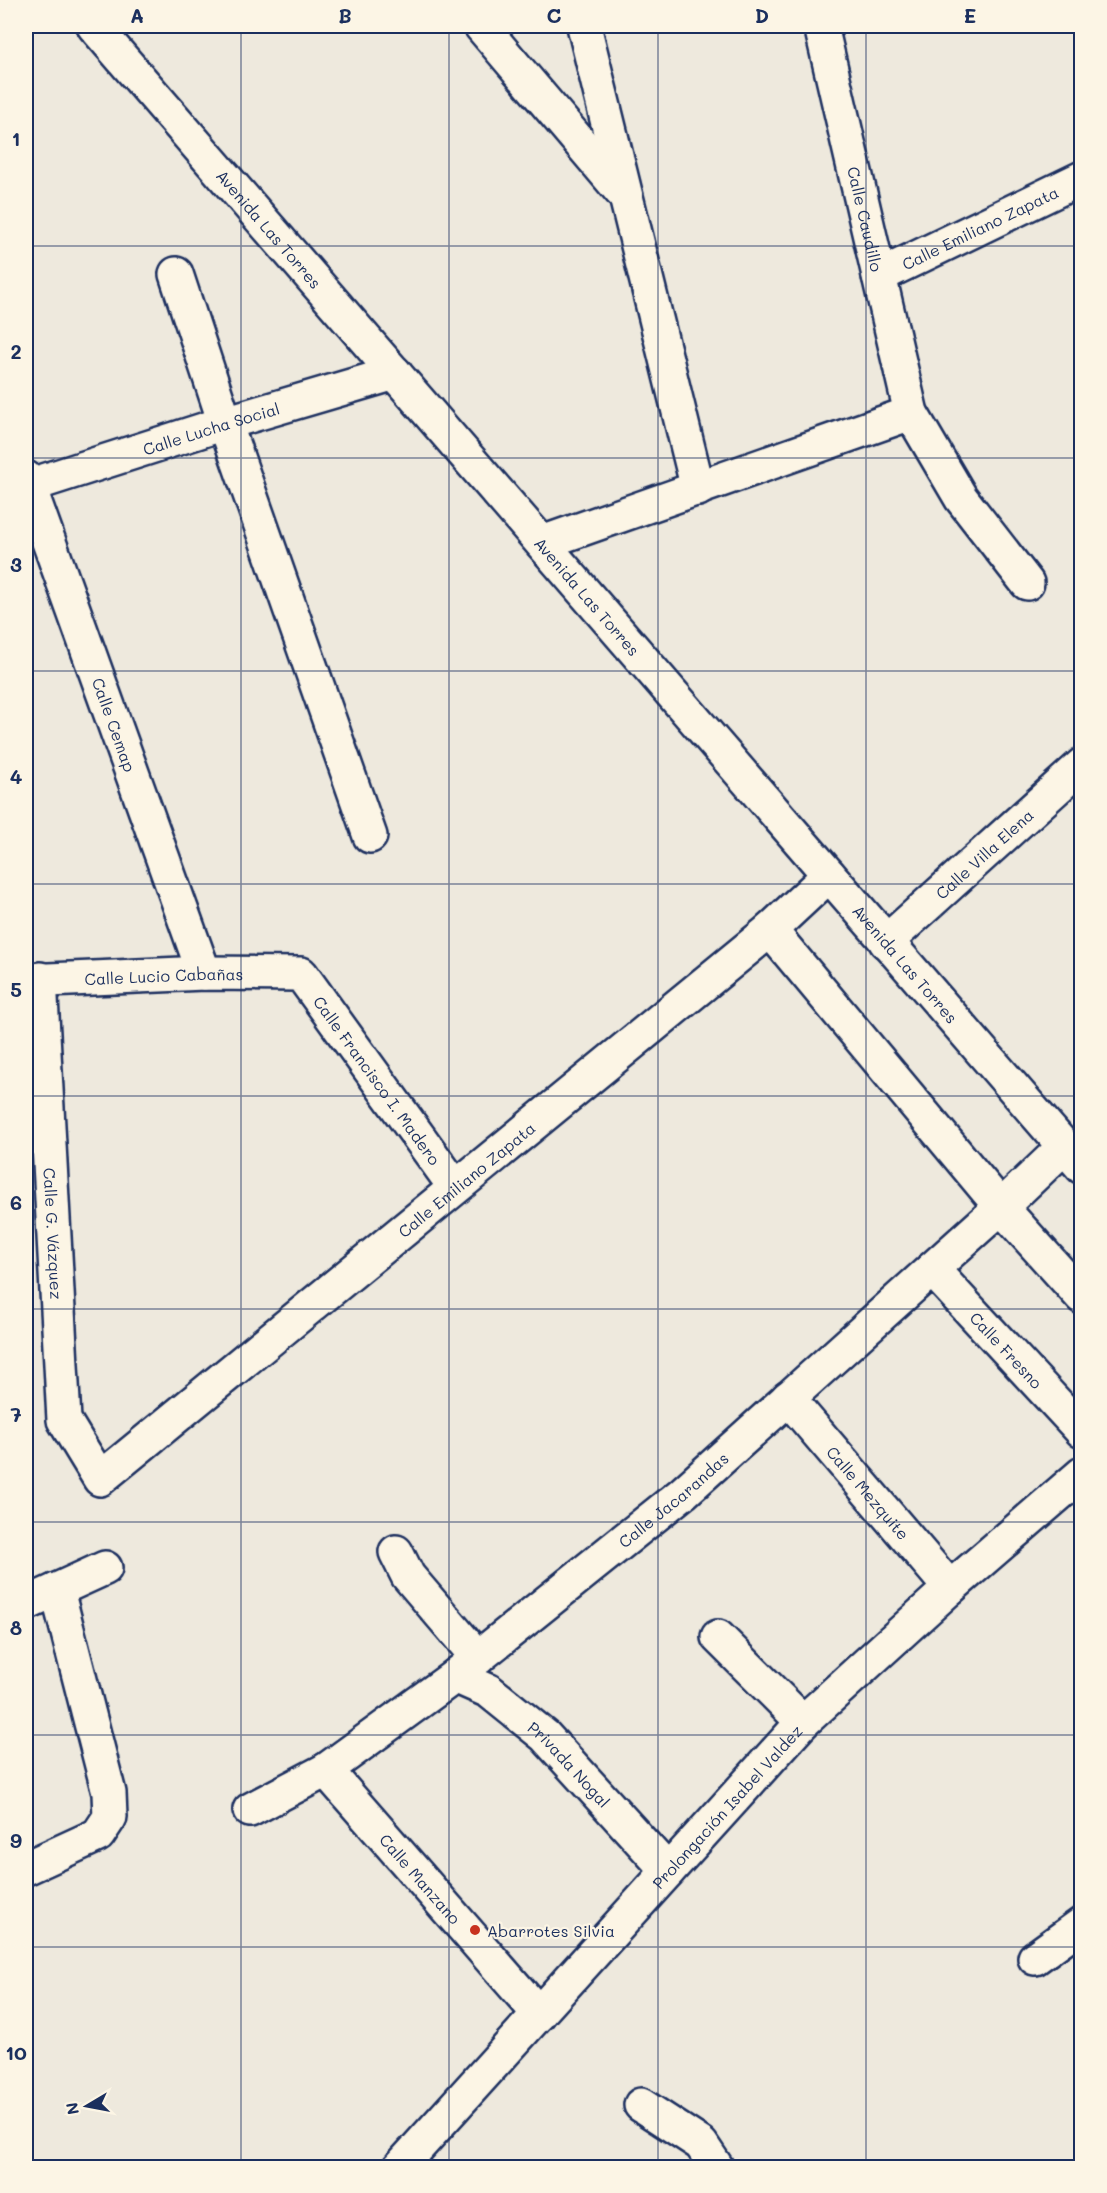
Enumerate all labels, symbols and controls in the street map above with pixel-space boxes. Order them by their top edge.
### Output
text: A [130,2,144,28]
text: B [338,2,352,28]
text: C [547,2,562,28]
text: D [755,2,769,28]
text: E [964,2,976,28]
text: 1 [12,125,20,151]
street label: Calle Caudillo [843,164,888,273]
street label: Avenida Las Torres [212,165,327,292]
street label: Calle Emiliano Zapata [898,181,1062,274]
text: 2 [10,338,22,364]
street label: Calle Lucha Social [140,397,282,459]
street label: Avenida Las Torres [530,532,645,660]
text: 3 [10,551,22,577]
street label: Calle Cemap [88,675,141,775]
text: 4 [10,763,23,789]
street label: Calle Villa Elena [931,804,1037,903]
street label: Avenida Las Torres [849,900,963,1027]
street label: Calle Lucio Cabañas [84,962,243,989]
text: 5 [10,976,22,1002]
street label: Calle Francisco I. Madero [309,991,446,1169]
street label: Calle Emiliano Zapata [393,1117,539,1241]
street label: Calle G. Vázquez [40,1167,68,1300]
text: 6 [10,1189,22,1215]
street label: Calle Fresno [966,1307,1048,1393]
text: 7 [10,1401,22,1427]
street label: Calle Mezquite [823,1441,914,1544]
street label: Calle Jacarandas [614,1447,732,1552]
text: 8 [10,1614,22,1640]
street label: Privada Nogal [524,1716,615,1811]
street label: Prolongación Isabel Valdez [647,1720,806,1893]
text: 9 [10,1827,22,1853]
street label: Calle Manzano [376,1829,466,1928]
place label: Abarrotes Silvia [487,1920,615,1941]
marker: Abarrotes Silvia [468,1923,482,1937]
text: 10 [5,2039,27,2065]
north arrow [57,2076,117,2136]
text: N [60,2101,83,2117]

